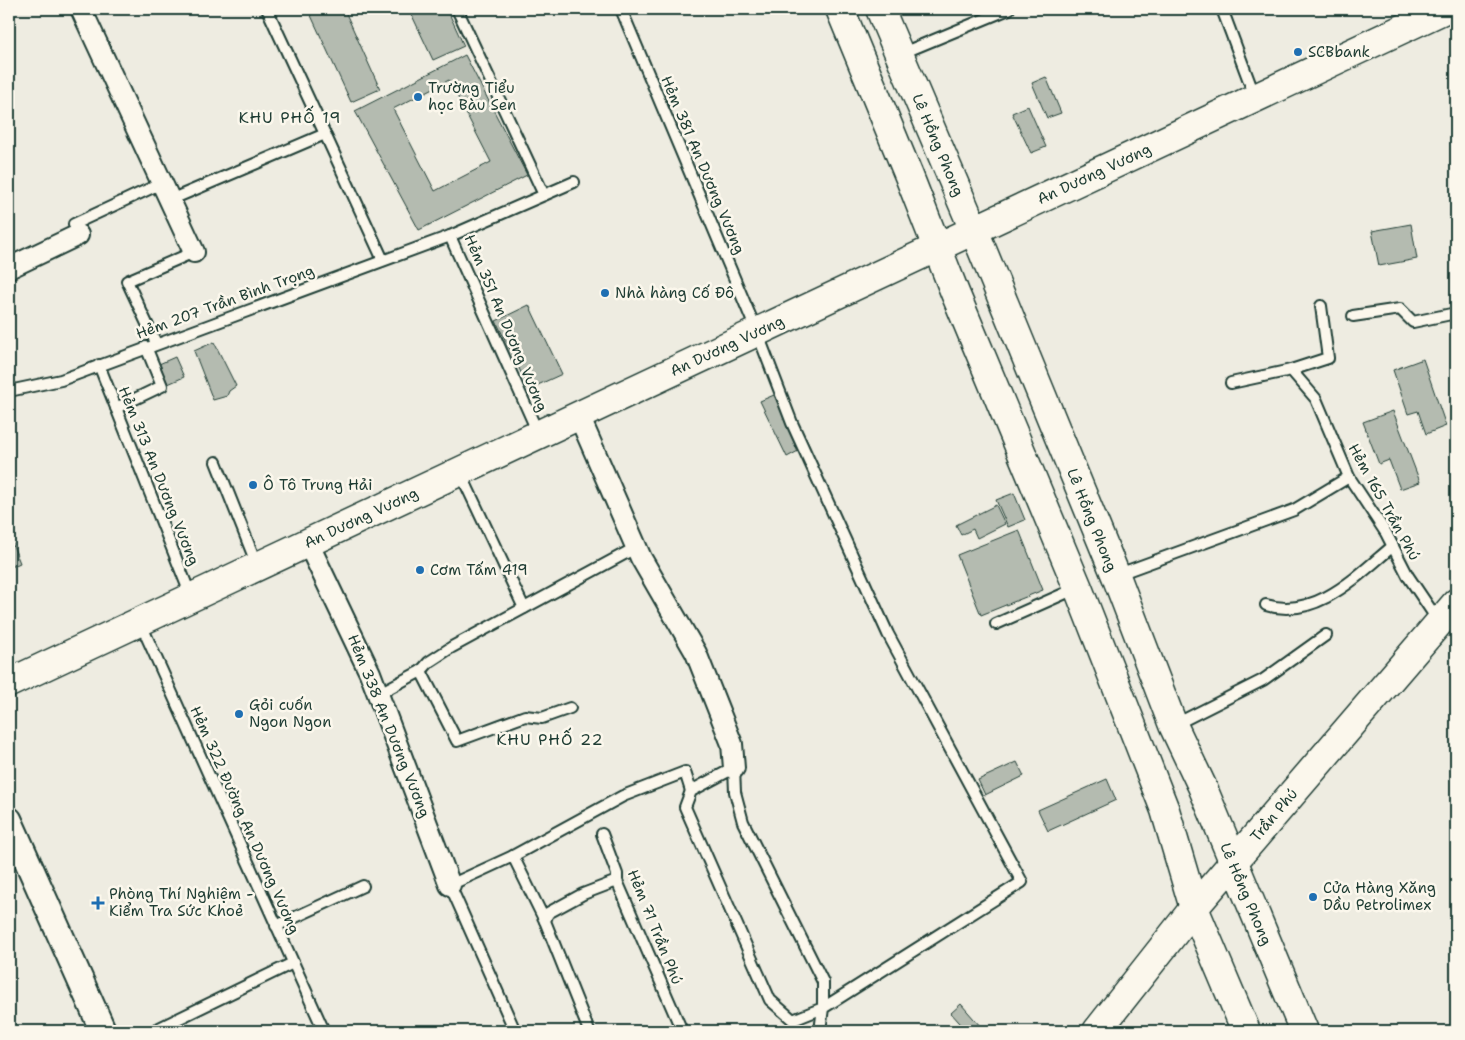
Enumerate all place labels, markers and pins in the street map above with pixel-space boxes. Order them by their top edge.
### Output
place label: SCBbank [1308,42,1370,62]
marker: SCBbank [1292,46,1304,58]
place label: Trường Tiểu học Bàu Sen [428,78,516,115]
marker: Trường Tiểu học Bàu Sen [412,91,424,103]
place label: Nhà hàng Cố Đô [615,283,734,303]
marker: Nhà hàng Cố Đô [599,287,611,299]
place label: Ô Tô Trung Hải [263,474,372,495]
marker: Ô Tô Trung Hải [247,479,259,491]
place label: Cơm Tấm 419 [430,560,528,580]
marker: Cơm Tấm 419 [414,564,426,576]
place label: Gỏi cuốn Ngon Ngon [249,695,331,732]
marker: Gỏi cuốn Ngon Ngon [233,708,245,720]
place label: Cửa Hàng Xăng Dầu Petrolimex [1323,878,1436,915]
place label: Phòng Thí Nghiệm - Kiểm Tra Sức Khoẻ [109,884,253,921]
marker: Cửa Hàng Xăng Dầu Petrolimex [1307,891,1319,903]
marker: Phòng Thí Nghiệm - Kiểm Tra Sức Khoẻ [91,896,105,910]

